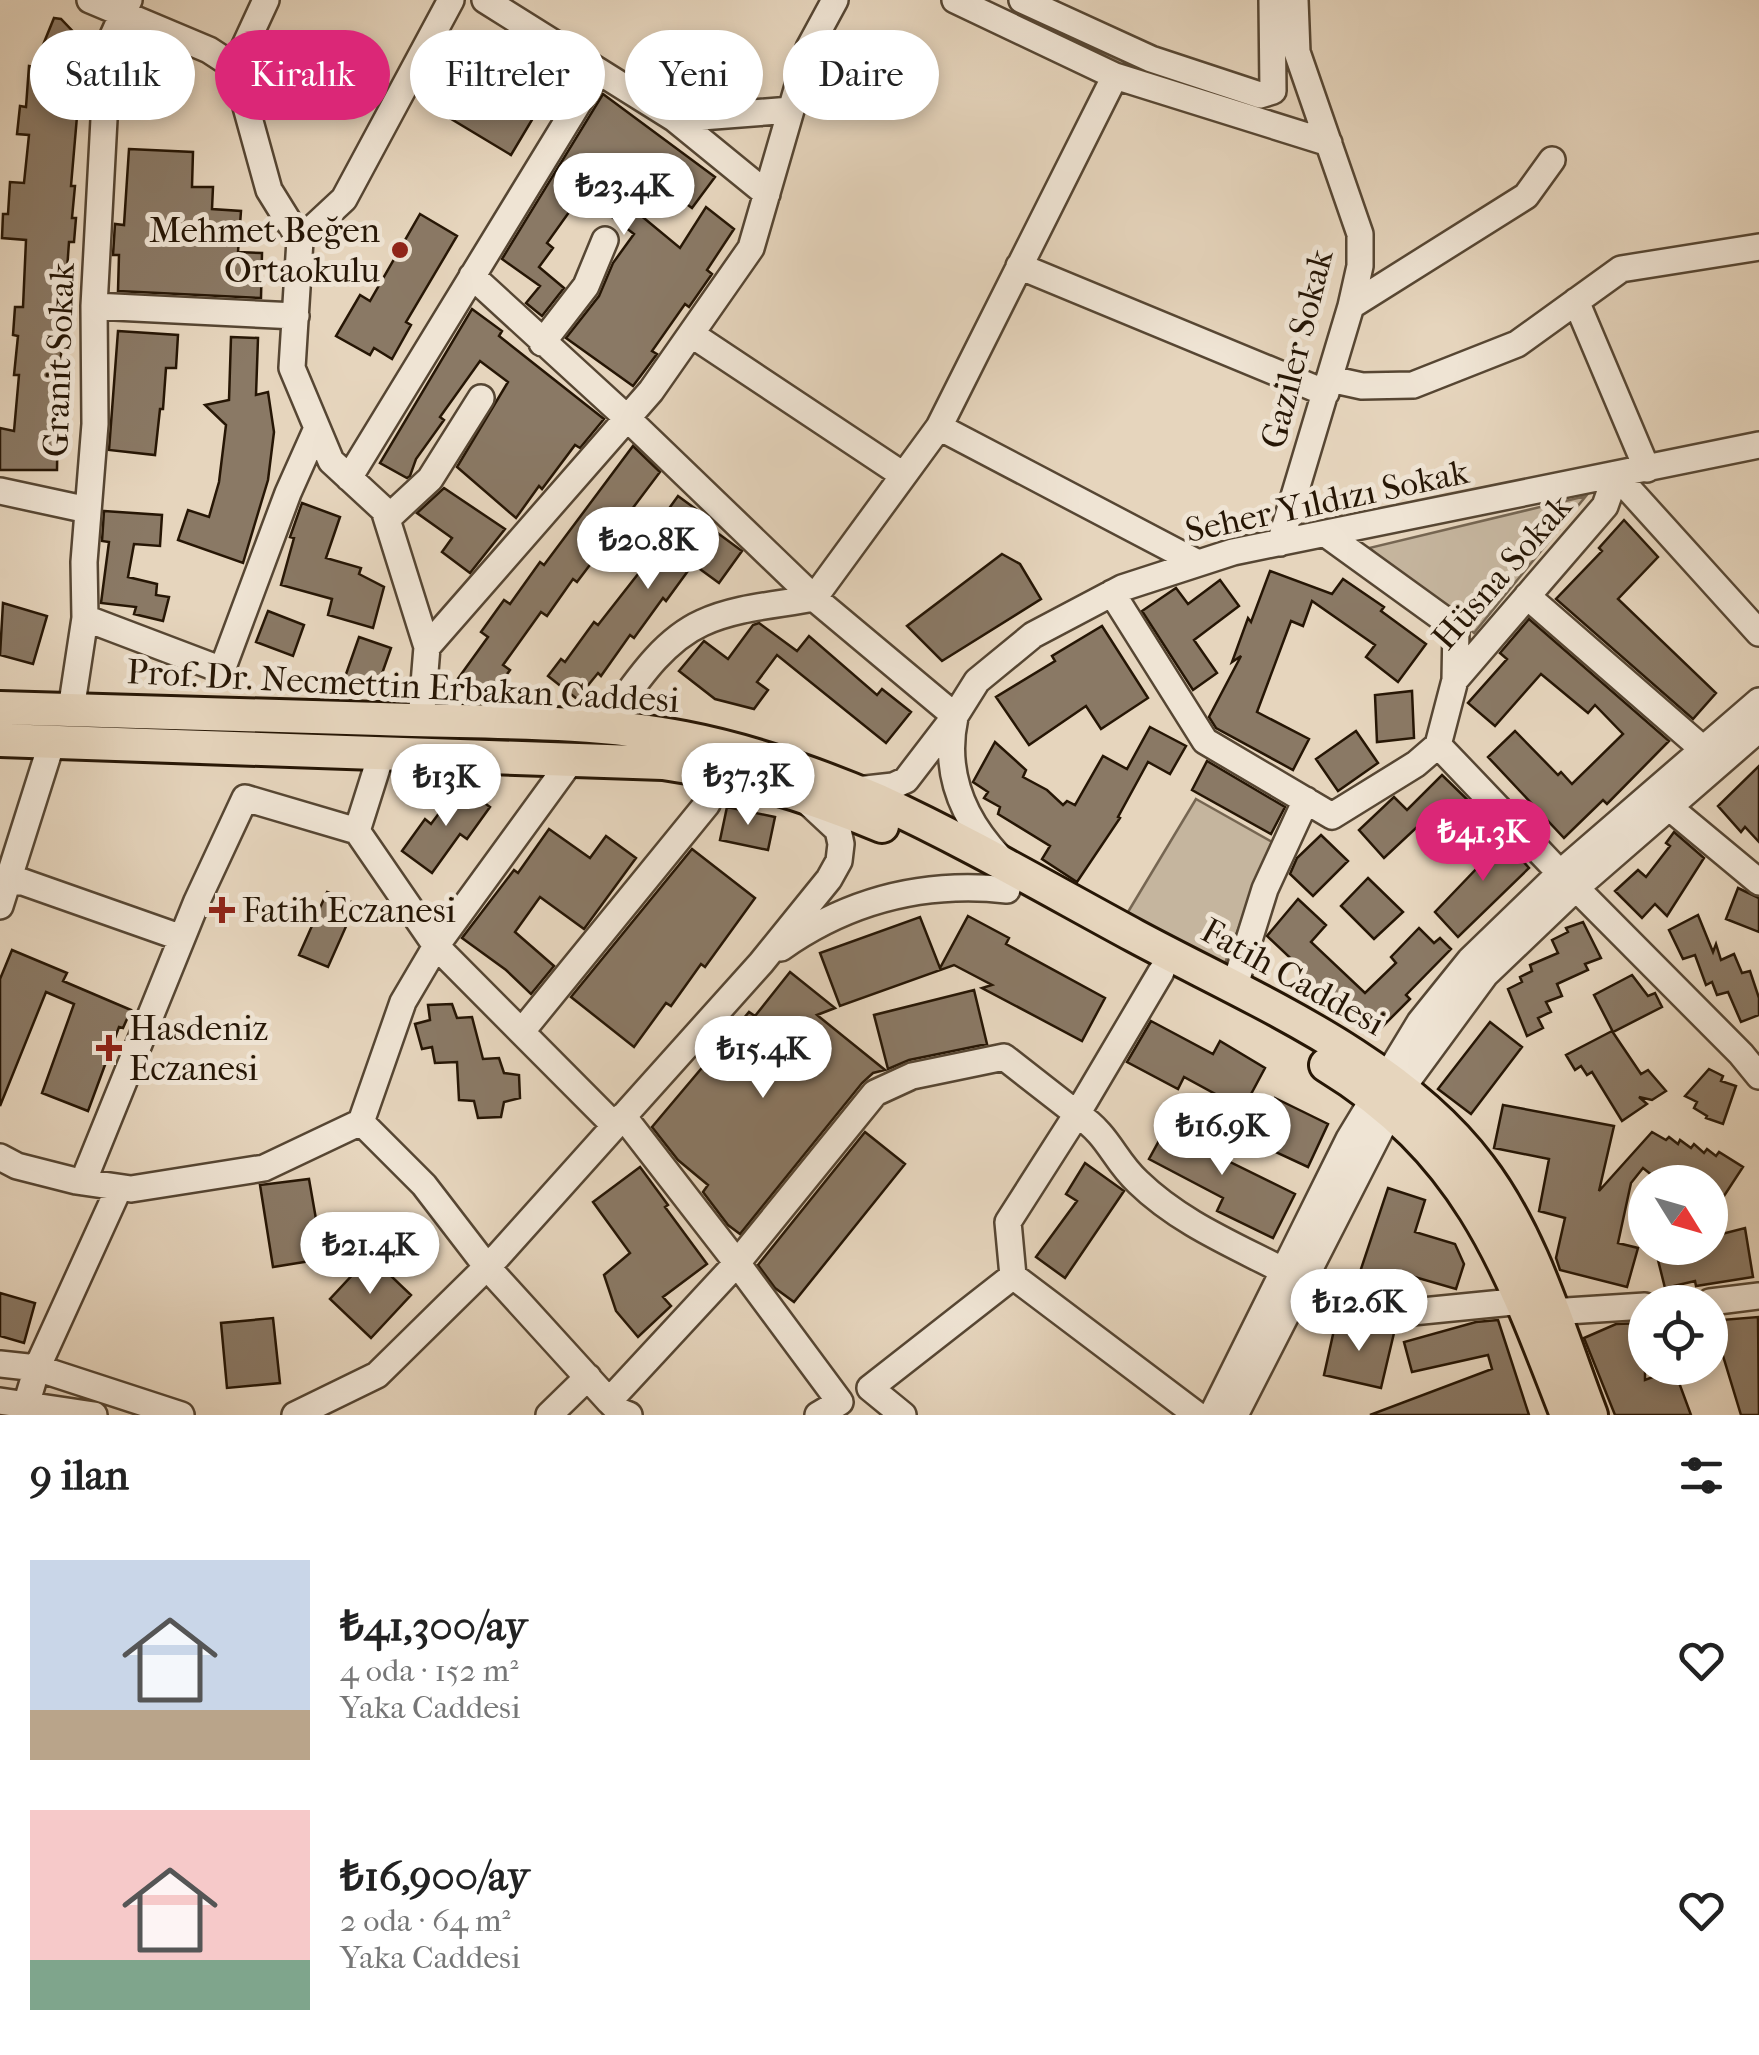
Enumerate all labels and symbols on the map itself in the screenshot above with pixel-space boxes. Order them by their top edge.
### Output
pin: ₺23.4K [543,153,705,238]
place label: Mehmet Beğen Ortaokulu [149,210,380,291]
marker: Mehmet Beğen Ortaokulu [389,239,411,261]
street label: Gaziler Sokak [1252,244,1342,453]
street label: Granit Sokak [35,261,83,458]
street label: Seher Yıldızı Sokak [1182,451,1473,551]
street label: Hüsna Sokak [1424,485,1581,658]
pin: ₺20.8K [567,507,729,592]
street label: Prof. Dr. Necmettin Erbakan Caddesi [126,651,680,721]
pin: ₺37.3K [667,743,829,828]
pin: ₺13K [387,744,505,829]
pin: ₺41.3K [1402,799,1564,884]
place label: Fatih Eczanesi [242,890,456,931]
marker: Fatih Eczanesi [211,899,233,921]
street label: Fatih Caddesi [1194,910,1392,1044]
place label: Hasdeniz Eczanesi [129,1008,268,1089]
pin: ₺15.4K [682,1016,844,1101]
marker: Hasdeniz Eczanesi [98,1037,120,1059]
pin: ₺16.9K [1141,1093,1303,1178]
north arrow [1628,1165,1728,1265]
pin: ₺21.4K [289,1212,451,1297]
pin: ₺12.6K [1278,1269,1440,1354]

